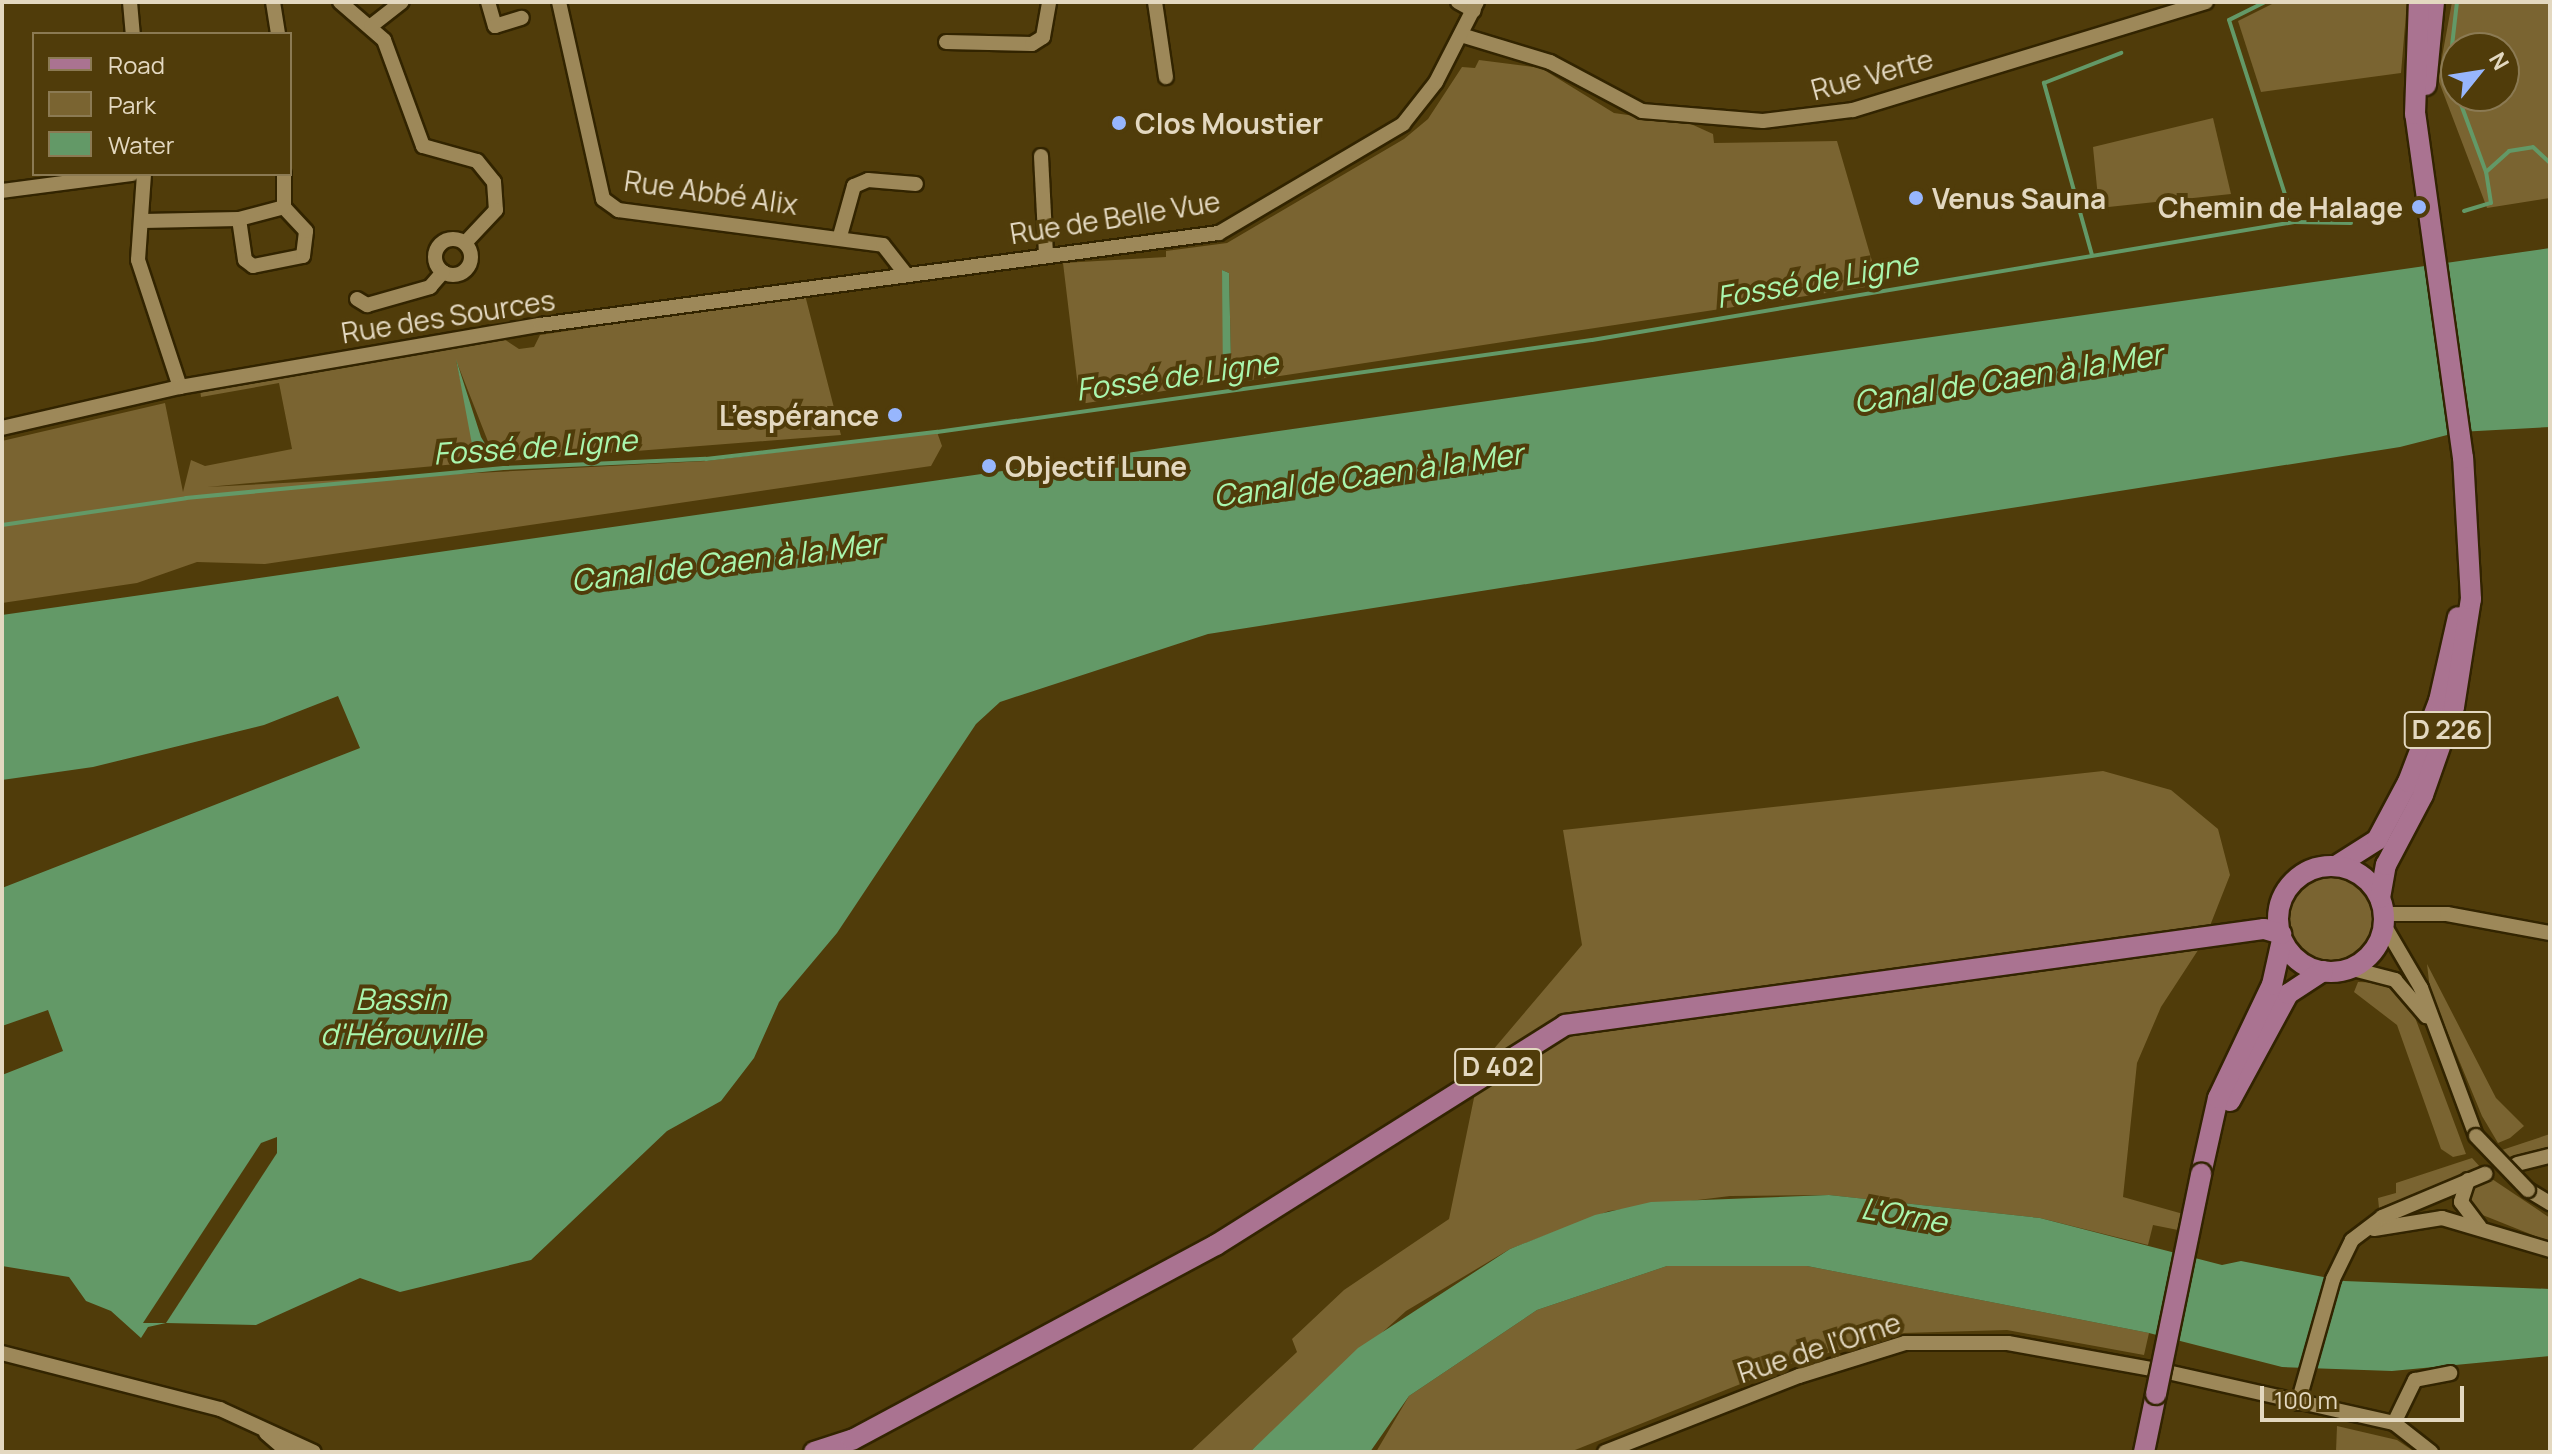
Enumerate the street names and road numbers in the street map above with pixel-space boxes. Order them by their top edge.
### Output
street label: Rue Verte [1807,42,1937,106]
street label: Rue Abbé Alix [622,163,800,221]
street label: Rue de Belle Vue [1007,184,1223,250]
street label: Rue des Sources [339,283,557,349]
road number: D 226 [2403,708,2491,752]
road number: D 402 [1454,1045,1542,1089]
street label: Rue de l'Orne [1733,1305,1905,1389]

